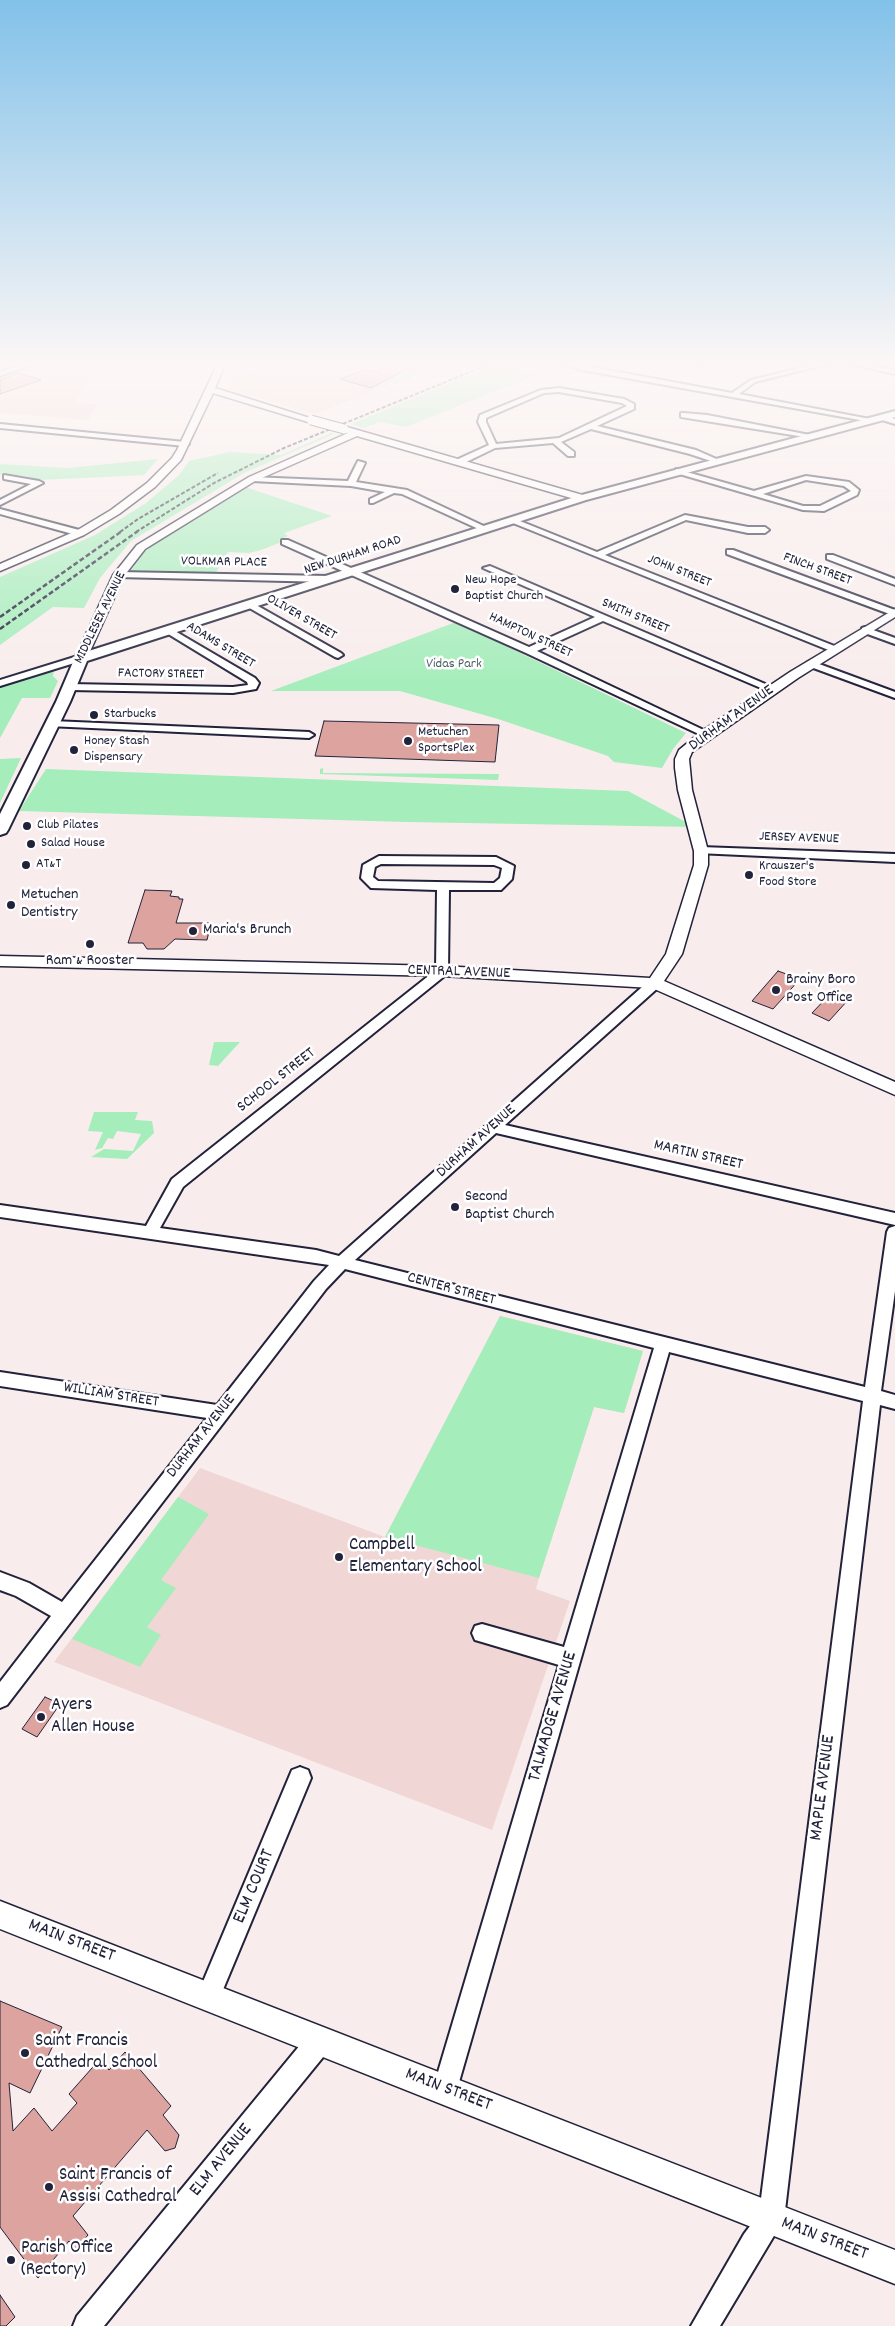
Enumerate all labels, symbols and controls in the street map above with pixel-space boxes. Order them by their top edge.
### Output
street label: NEW DURHAM ROAD [302,532,404,580]
street label: FINCH STREET [780,550,854,590]
street label: JOHN STREET [645,552,713,592]
street label: VOLKMAR PLACE [181,554,267,572]
street label: MIDDLESEX AVENUE [71,569,131,667]
place label: New Hope Baptist Church [465,573,543,606]
marker: New Hope Baptist Church [449,583,461,595]
street label: OLIVER STREET [263,591,339,645]
street label: SMITH STREET [599,595,671,639]
street label: HAMPTON STREET [486,609,574,663]
street label: ADAMS STREET [183,619,257,673]
park label: Vidas Park [426,657,482,673]
street label: FACTORY STREET [118,666,204,684]
street label: DURHAM AVENUE [686,682,778,756]
place label: Starbucks [104,707,156,723]
marker: Starbucks [88,709,100,721]
place label: Metuchen SportsPlex [418,725,474,758]
place label: Honey Stash Dispensary [84,734,149,766]
marker: Metuchen SportsPlex [402,735,414,747]
marker: Honey Stash Dispensary [68,744,80,756]
place label: Club Pilates [37,818,99,834]
marker: Club Pilates [21,820,33,832]
street label: JERSEY AVENUE [759,829,839,849]
place label: Salad House [41,836,105,852]
marker: Salad House [25,838,37,850]
place label: AT&T [36,857,61,873]
marker: AT&T [20,859,32,871]
place label: Krauszer's Food Store [759,859,816,892]
marker: Krauszer's Food Store [743,869,755,881]
place label: Metuchen Dentistry [21,886,78,924]
marker: Metuchen Dentistry [5,899,17,911]
place label: Maria's Brunch [203,921,291,941]
marker: Maria's Brunch [187,925,199,937]
marker: Ram & Rooster [84,938,96,950]
place label: Ram & Rooster [46,952,134,972]
street label: CENTRAL AVENUE [407,962,511,984]
place label: Brainy Boro Post Office [786,971,855,1009]
marker: Brainy Boro Post Office [770,984,782,996]
street label: SCHOOL STREET [234,1045,320,1117]
street label: DURHAM AVENUE [433,1101,521,1183]
street label: MARTIN STREET [652,1136,744,1176]
place label: Second Baptist Church [465,1188,554,1226]
marker: Second Baptist Church [449,1201,461,1213]
street label: CENTER STREET [405,1269,497,1311]
street label: WILLIAM STREET [62,1379,160,1413]
street label: DURHAM AVENUE [164,1392,240,1482]
place label: Campbell Elementary School [349,1535,482,1579]
marker: Campbell Elementary School [333,1551,345,1563]
street label: TALMADGE AVENUE [524,1649,584,1785]
place label: Ayers Allen House [51,1695,135,1739]
marker: Ayers Allen House [35,1711,47,1723]
street label: MAPLE AVENUE [806,1734,842,1842]
street label: ELM COURT [229,1847,281,1927]
street label: MAIN STREET [24,1915,118,1969]
place label: Saint Francis Cathedral School [35,2031,157,2075]
marker: Saint Francis Cathedral School [19,2047,31,2059]
street label: MAIN STREET [401,2064,495,2118]
street label: ELM AVENUE [186,2120,258,2202]
place label: Saint Francis of Assisi Cathedral [59,2165,176,2209]
marker: Saint Francis of Assisi Cathedral [43,2181,55,2193]
street label: MAIN STREET [777,2213,871,2267]
place label: Parish Office (Rectory) [21,2238,113,2282]
marker: Parish Office (Rectory) [5,2254,17,2266]

